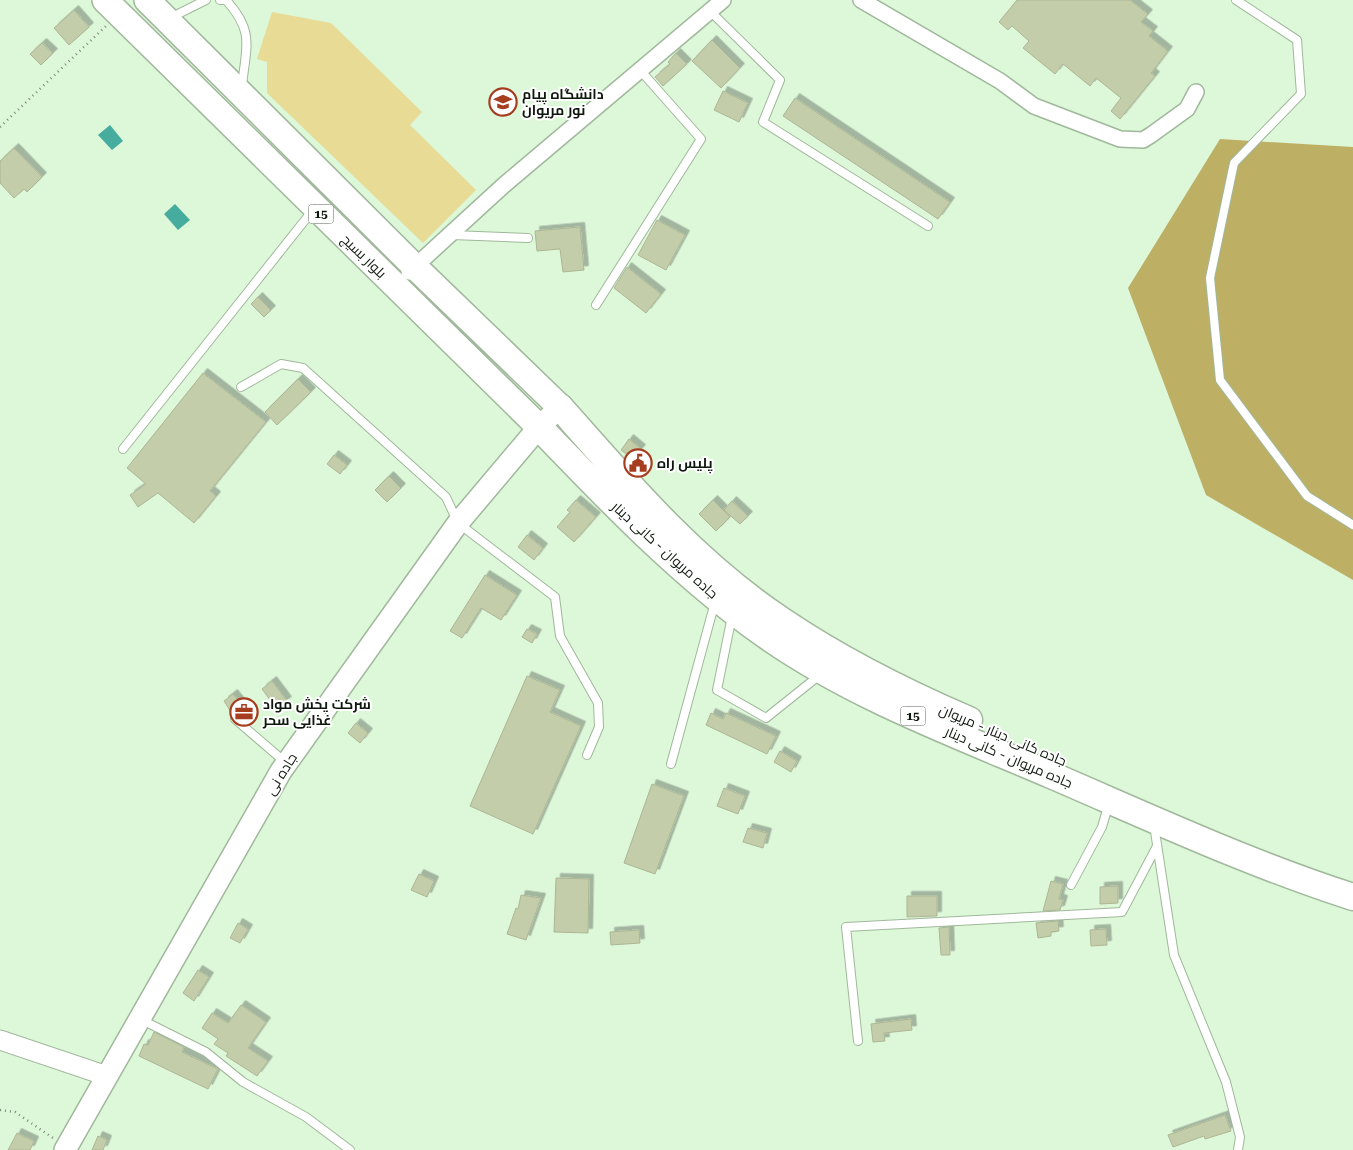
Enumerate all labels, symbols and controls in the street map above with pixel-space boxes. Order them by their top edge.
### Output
place label: دانشگاه پیام نور مریوان [522,86,604,119]
school or university icon: دانشگاه پیام نور مریوان [488,87,518,117]
road number: 15 [308,204,334,223]
street label: بلوار بسیج [338,231,390,282]
public building icon: پلیس راه [623,448,653,478]
place label: پلیس راه [657,455,713,474]
street label: جاده مریوان - کانی دینار [608,498,721,602]
place label: شرکت پخش مواد غذایی سحر [262,696,371,729]
office icon: شرکت پخش مواد غذایی سحر [229,697,259,727]
street label: جاده کانی دینار - مریوان [937,701,1069,769]
road number: 15 [900,706,926,726]
street label: جاده مریوان - کانی دینار [942,723,1075,791]
street label: جاده نی [262,750,300,798]

